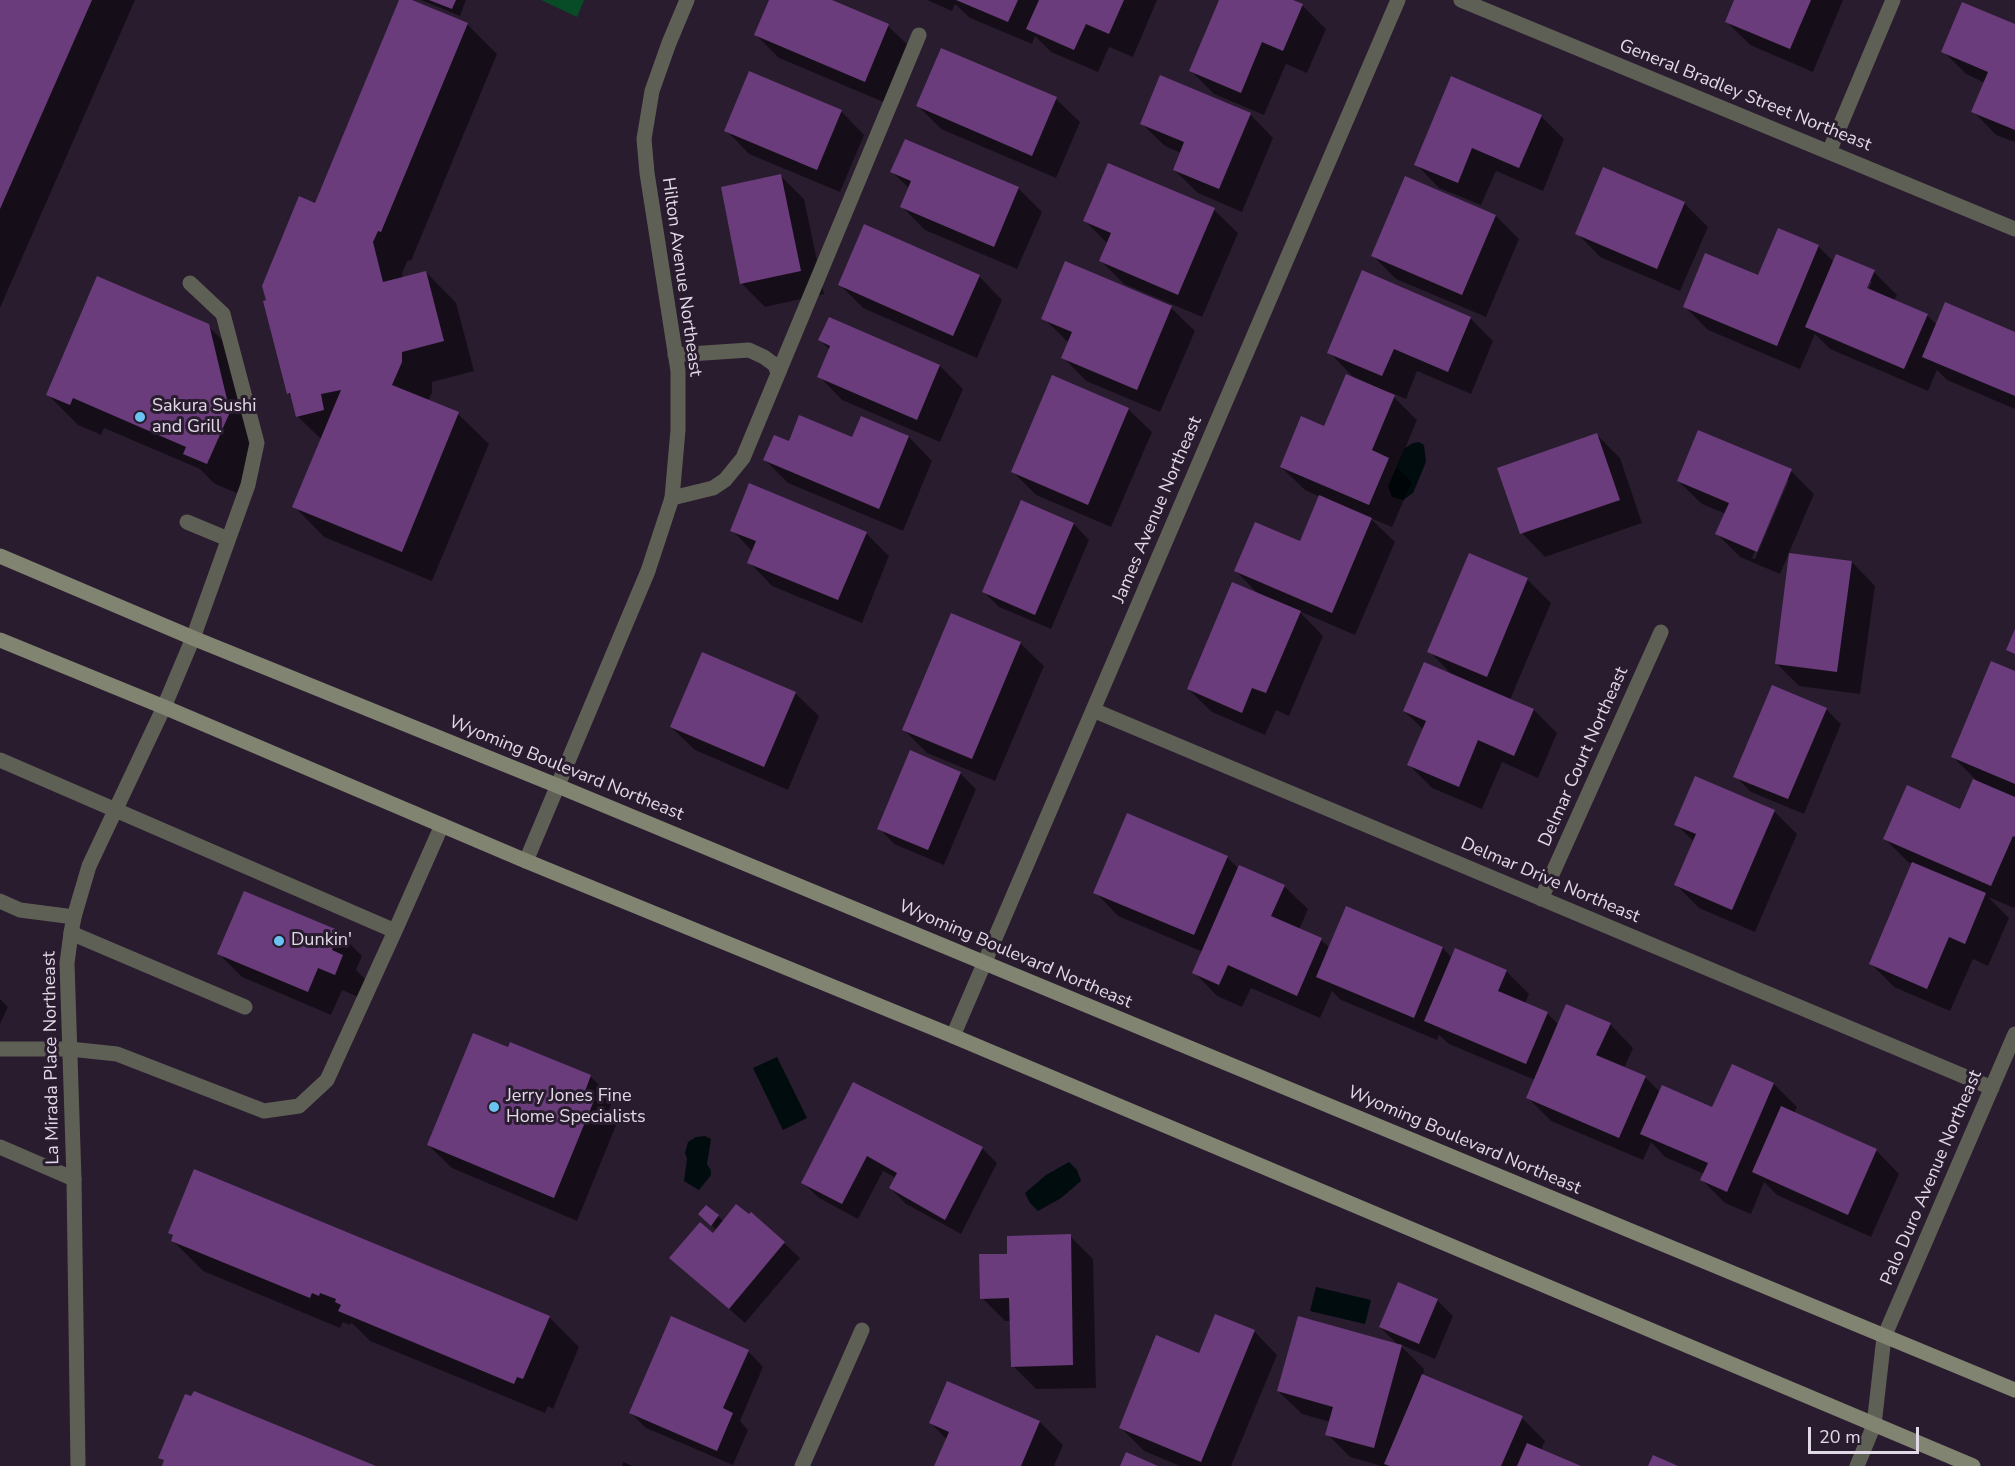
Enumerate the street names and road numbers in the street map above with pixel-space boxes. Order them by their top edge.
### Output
street label: General Bradley Street Northeast [1616,35,1874,157]
street label: Hilton Avenue Northeast [656,176,706,378]
street label: James Avenue Northeast [1109,414,1207,606]
street label: Delmar Court Northeast [1535,664,1633,850]
street label: Wyoming Boulevard Northeast [445,712,687,826]
street label: Delmar Drive Northeast [1457,833,1643,929]
street label: Wyoming Boulevard Northeast [895,896,1135,1014]
street label: La Mirada Place Northeast [39,951,65,1165]
street label: Palo Duro Avenue Northeast [1877,1067,1987,1289]
street label: Wyoming Boulevard Northeast [1344,1082,1584,1200]

